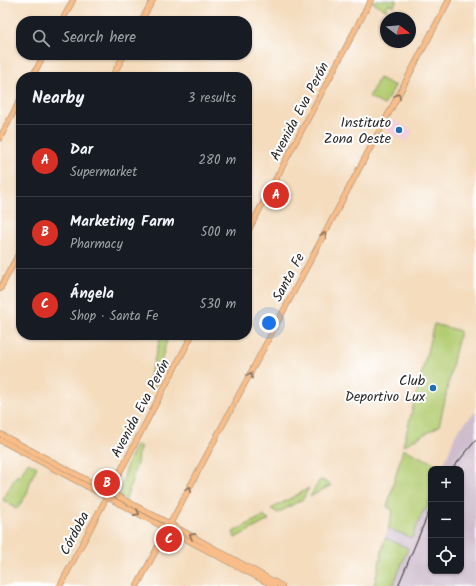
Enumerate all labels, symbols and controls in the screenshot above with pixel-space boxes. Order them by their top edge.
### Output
north arrow [380,12,416,48]
search box [16,16,252,60]
text: Search here [62,26,136,50]
icon: search [30,27,52,49]
street label: Avenida Eva Perón [265,58,335,165]
text: Nearby [32,85,84,112]
text: 3 results [188,88,236,109]
one-way arrow [394,93,401,100]
place label: Instituto Zona Oeste [324,112,392,150]
marker: Instituto Zona Oeste [394,125,404,135]
text: Dar [70,138,93,162]
text: A [41,150,49,171]
text: 280 m [199,150,236,171]
text: Supermarket [70,162,137,183]
pin: A [263,180,289,210]
text: Marketing Farm [70,210,175,234]
text: B [41,222,49,243]
text: 500 m [200,222,236,243]
one-way arrow [319,232,327,239]
text: Pharmacy [70,234,123,255]
street label: Santa Fe [267,248,311,306]
text: Ángela [70,282,114,306]
text: C [41,294,49,315]
text: 530 m [200,294,236,315]
text: Shop · Santa Fe [70,306,158,327]
your location [259,313,279,333]
street label: Avenida Eva Perón [106,355,176,462]
place label: Club Deportivo Lux [345,370,426,408]
one-way arrow [245,371,253,379]
marker: Club Deportivo Lux [428,383,438,393]
map controls [428,466,464,574]
button: + [428,466,464,502]
pin: B [94,468,120,498]
one-way arrow [184,486,192,494]
button: − [428,502,464,538]
street label: Córdoba [54,508,96,559]
one-way arrow [133,508,141,515]
pin: C [156,524,182,554]
one-way arrow [189,533,196,540]
button: locate [428,538,464,574]

